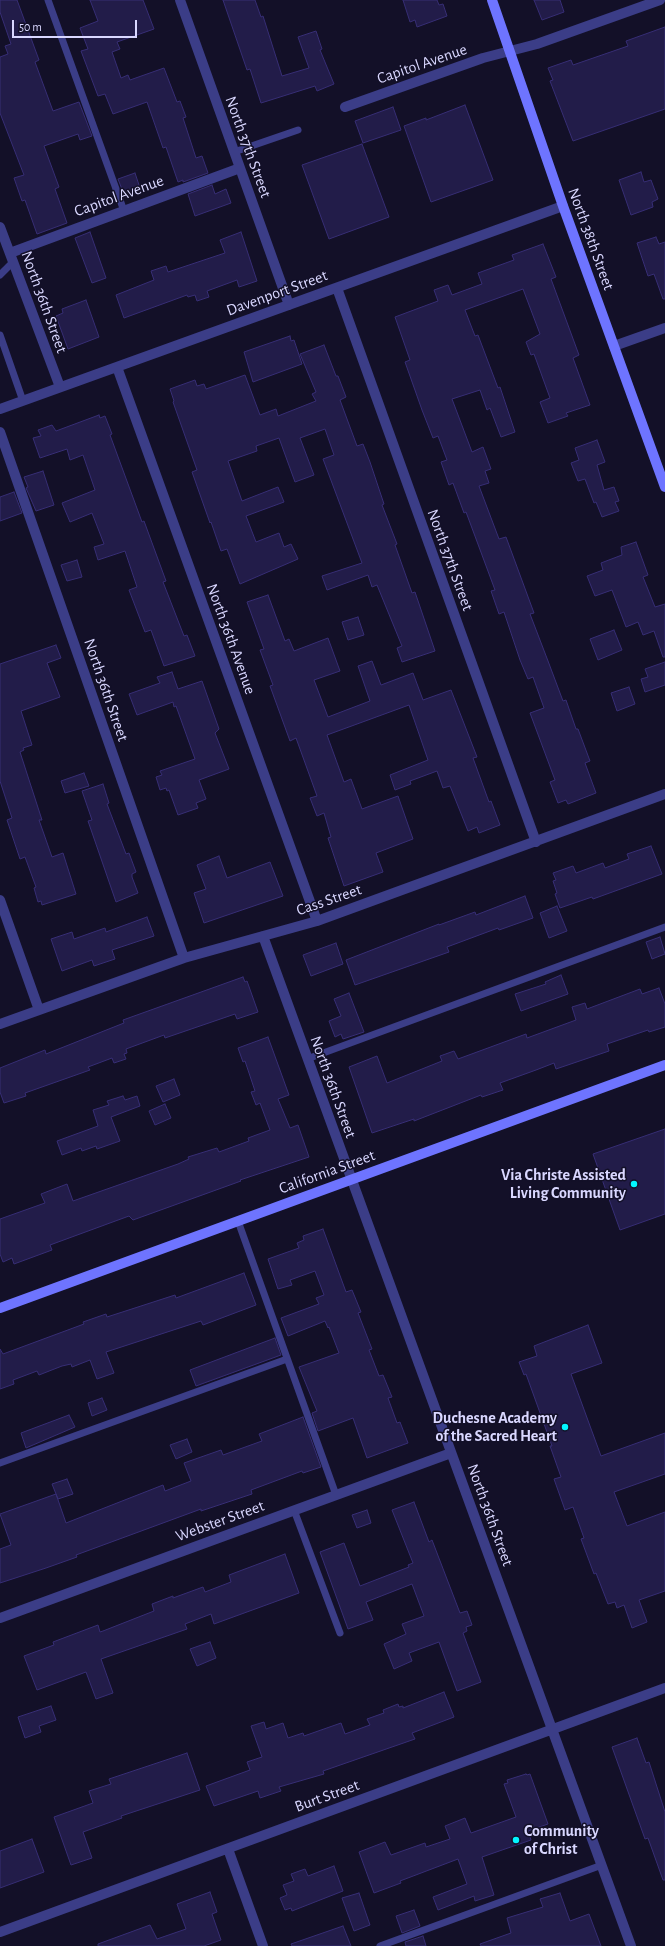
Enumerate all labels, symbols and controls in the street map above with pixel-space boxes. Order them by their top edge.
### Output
scale bar [14,12,139,38]
text: 50 m [19,21,42,33]
street label: Capitol Avenue [375,40,469,88]
street label: North 37th Street [221,94,275,200]
street label: Capitol Avenue [72,171,166,221]
street label: North 38th Street [564,185,618,293]
street label: North 36th Street [17,248,71,356]
street label: Davenport Street [224,266,330,320]
street label: North 37th Street [423,507,477,613]
street label: North 36th Avenue [202,581,260,697]
street label: North 36th Street [79,636,133,744]
street label: Cass Street [294,880,364,920]
street label: North 36th Street [306,1033,360,1141]
street label: California Street [276,1146,378,1198]
place label: Via Christe Assisted Living Community [501,1165,626,1203]
marker: Via Christe Assisted Living Community [629,1179,639,1189]
place label: Duchesne Academy of the Sacred Heart [433,1408,557,1446]
marker: Duchesne Academy of the Sacred Heart [560,1422,570,1432]
street label: North 36th Street [463,1461,517,1569]
street label: Webster Street [173,1496,267,1546]
street label: Burt Street [292,1775,362,1817]
place label: Community of Christ [524,1821,599,1859]
marker: Community of Christ [511,1835,521,1845]

